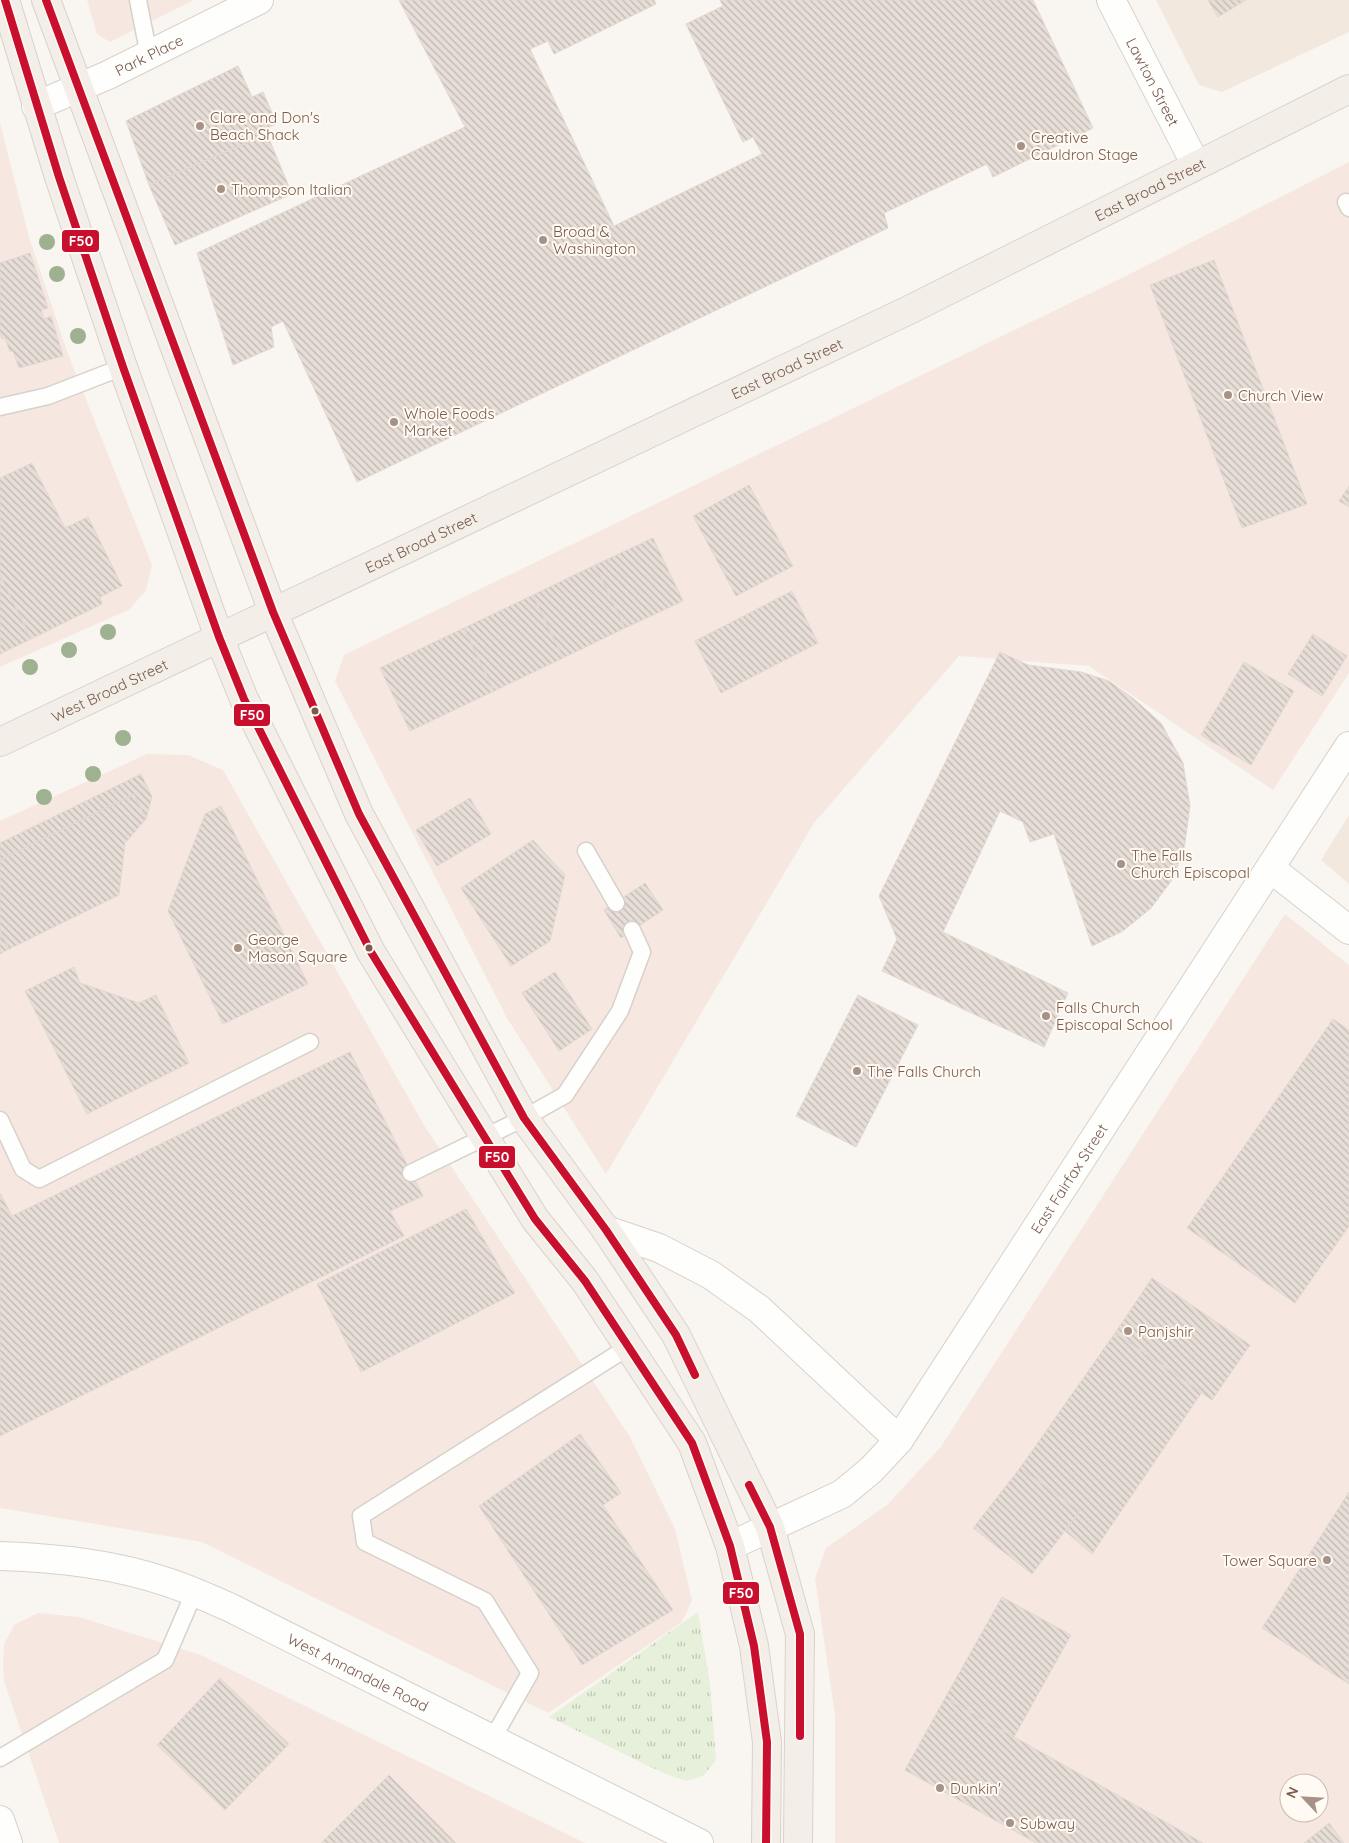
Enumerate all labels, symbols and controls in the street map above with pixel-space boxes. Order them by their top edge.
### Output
street label: Park Place [112,30,186,80]
street label: Lawton Street [1122,34,1184,129]
place label: Clare and Don's Beach Shack [210,108,320,144]
marker: Clare and Don's Beach Shack [194,120,206,132]
place label: Creative Cauldron Stage [1031,128,1138,164]
marker: Creative Cauldron Stage [1015,140,1027,152]
street label: East Broad Street [1091,153,1208,225]
place label: Thompson Italian [231,180,352,199]
marker: Thompson Italian [215,183,227,195]
place label: Broad & Washington [553,222,636,258]
line badge: F50 [61,229,100,253]
text: F50 [69,232,94,250]
marker: Broad & Washington [537,234,549,246]
street label: East Broad Street [728,333,846,403]
place label: Church View [1238,386,1324,405]
marker: Church View [1222,389,1234,401]
place label: Whole Foods Market [404,404,494,440]
marker: Whole Foods Market [388,416,400,428]
street label: East Broad Street [362,507,480,577]
street label: West Broad Street [48,654,171,726]
line badge: F50 [233,703,271,727]
text: F50 [240,706,265,724]
unlabelled marker [310,706,320,716]
place label: The Falls Church Episcopal [1131,846,1250,882]
marker: The Falls Church Episcopal [1115,858,1127,870]
place label: George Mason Square [248,930,347,966]
marker: George Mason Square [232,942,244,954]
unlabelled marker [364,943,374,953]
place label: Falls Church Episcopal School [1056,998,1173,1034]
marker: Falls Church Episcopal School [1040,1010,1052,1022]
place label: The Falls Church [867,1062,981,1081]
marker: The Falls Church [851,1065,863,1077]
street label: East Fairfax Street [1026,1120,1111,1237]
line badge: F50 [478,1145,516,1169]
text: F50 [485,1148,510,1166]
place label: Panjshir [1138,1322,1193,1341]
marker: Panjshir [1122,1325,1134,1337]
place label: Tower Square [1222,1551,1317,1570]
marker: Tower Square [1321,1554,1333,1566]
line badge: F50 [722,1581,760,1605]
text: F50 [729,1584,754,1602]
street label: West Annandale Road [285,1629,432,1715]
north arrow [1279,1773,1329,1823]
place label: Dunkin' [950,1779,1001,1798]
marker: Dunkin' [934,1782,946,1794]
text: N [1282,1784,1303,1801]
place label: Subway [1020,1814,1075,1833]
marker: Subway [1004,1817,1016,1829]

